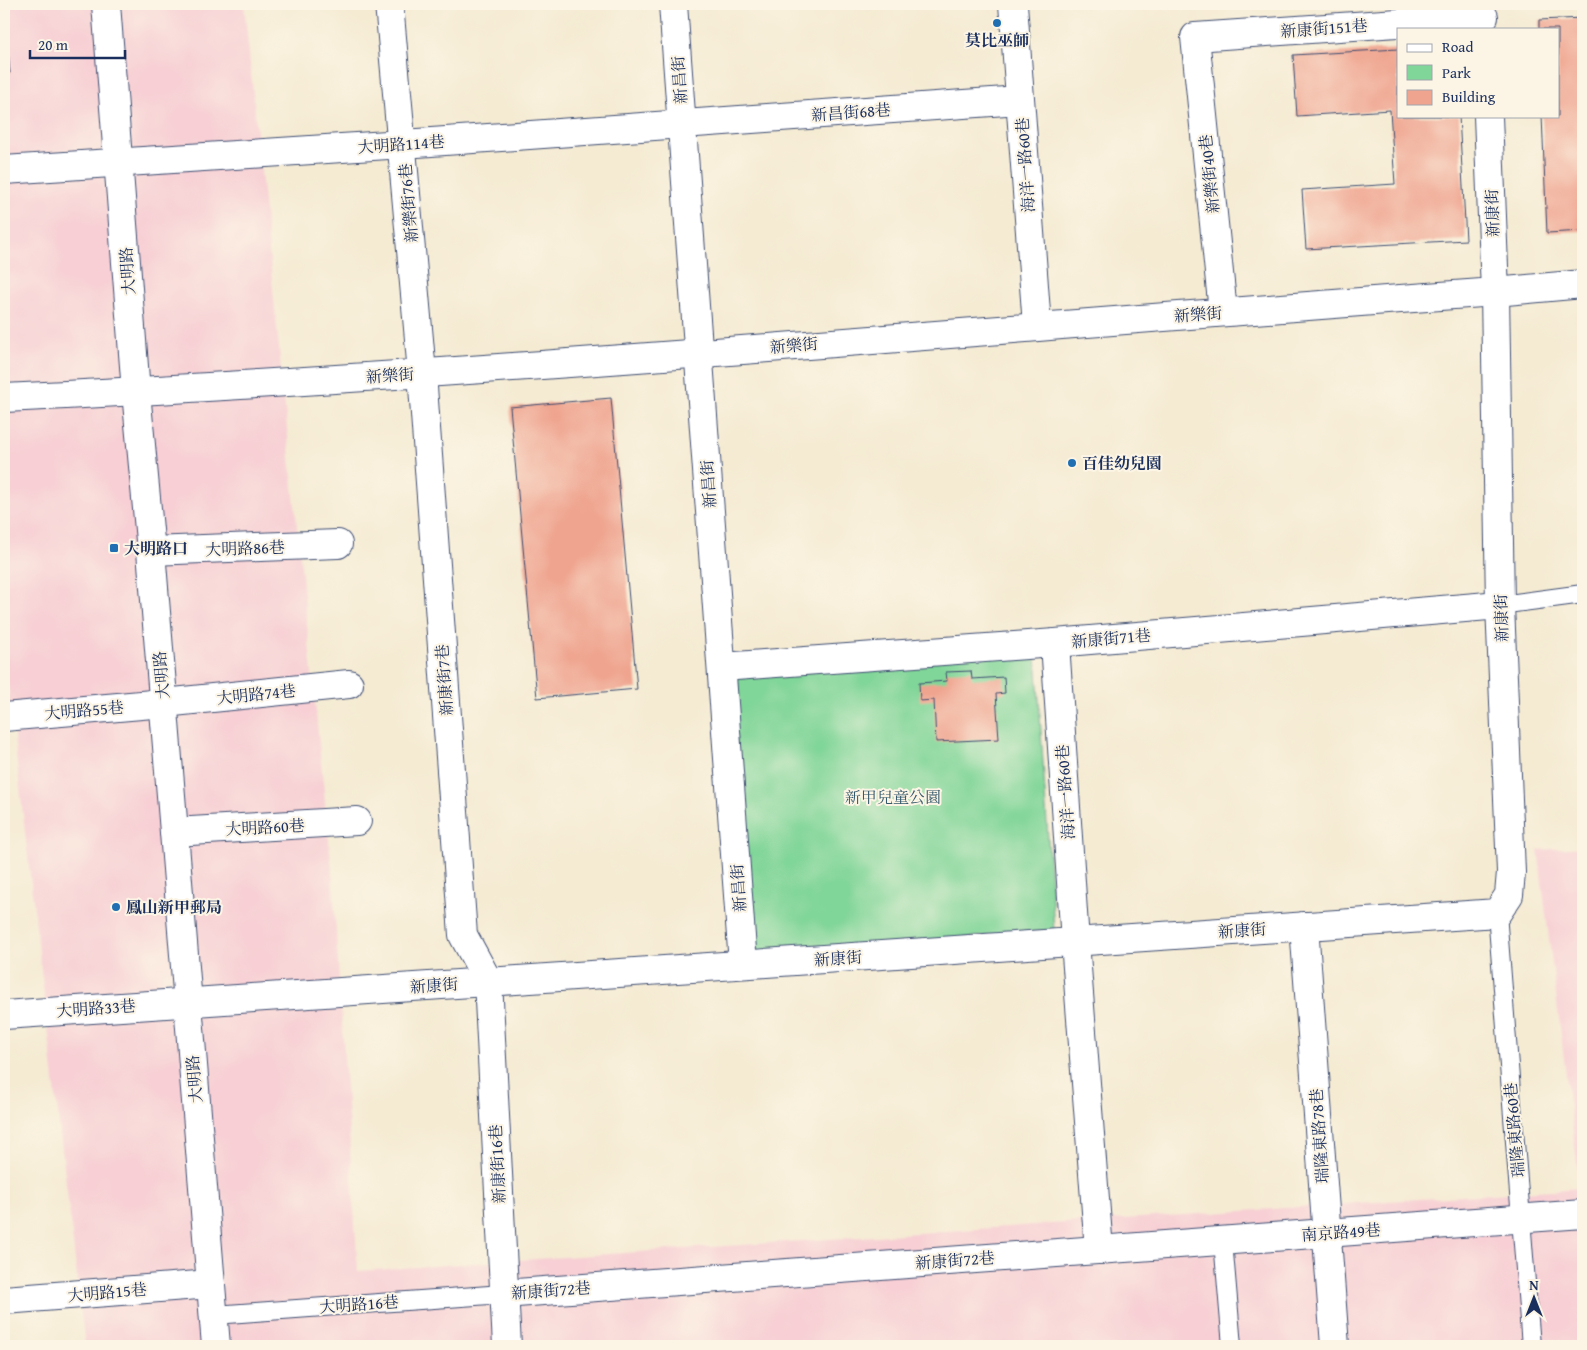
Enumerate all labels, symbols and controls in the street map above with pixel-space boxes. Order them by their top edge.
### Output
street label: 新康街151巷 [1280,13,1368,43]
marker: 莫比巫師 [991,17,1003,29]
scale bar [30,28,125,60]
place label: 莫比巫師 [965,28,1029,52]
legend [1397,28,1560,118]
text: 20 m [38,34,69,55]
text: Road [1442,36,1473,57]
street label: 新昌街 [665,55,693,105]
text: Park [1442,62,1471,83]
text: Building [1442,86,1496,107]
street label: 新昌街68巷 [811,97,891,127]
street label: 海洋一路60巷 [1010,117,1040,213]
street label: 大明路114巷 [357,129,445,159]
street label: 新樂街40巷 [1193,133,1225,215]
street label: 新樂街76巷 [393,162,423,244]
street label: 新康街 [1479,189,1505,237]
street label: 大明路 [113,246,141,296]
street label: 新樂街 [1173,300,1223,328]
street label: 新樂街 [769,331,819,359]
street label: 新樂街 [365,361,415,389]
place label: 百佳幼兒園 [1082,451,1162,475]
marker: 百佳幼兒園 [1066,457,1078,469]
street label: 新昌街 [694,459,722,509]
street label: 大明路86巷 [205,535,285,561]
place label: 大明路口 [124,536,188,560]
marker: 大明路口 [108,542,120,554]
street label: 新康街 [1488,594,1514,642]
street label: 新康街71巷 [1070,623,1152,653]
street label: 新康街7巷 [430,643,458,717]
street label: 大明路 [147,650,175,700]
street label: 大明路74巷 [215,678,297,710]
street label: 大明路55巷 [43,695,125,725]
street label: 海洋一路60巷 [1050,744,1080,840]
park label: 新甲兒童公園 [845,785,941,809]
street label: 大明路60巷 [225,813,305,841]
street label: 新昌街 [724,863,752,913]
place label: 鳳山新甲郵局 [126,895,222,919]
marker: 鳳山新甲郵局 [110,901,122,913]
street label: 新康街 [1217,916,1267,944]
street label: 新康街 [813,944,863,972]
street label: 新康街 [409,971,459,999]
street label: 大明路33巷 [56,993,136,1023]
street label: 大明路 [180,1054,208,1104]
street label: 瑞隆東路60巷 [1498,1081,1530,1179]
street label: 瑞隆東路78巷 [1304,1088,1334,1184]
street label: 新康街16巷 [483,1124,511,1204]
street label: 南京路49巷 [1301,1217,1381,1247]
street label: 新康街72巷 [915,1245,995,1275]
north arrow [1510,1272,1560,1322]
street label: 新康街72巷 [511,1275,591,1305]
text: N [1529,1275,1539,1295]
street label: 大明路15巷 [66,1277,148,1307]
street label: 大明路16巷 [319,1289,399,1319]

